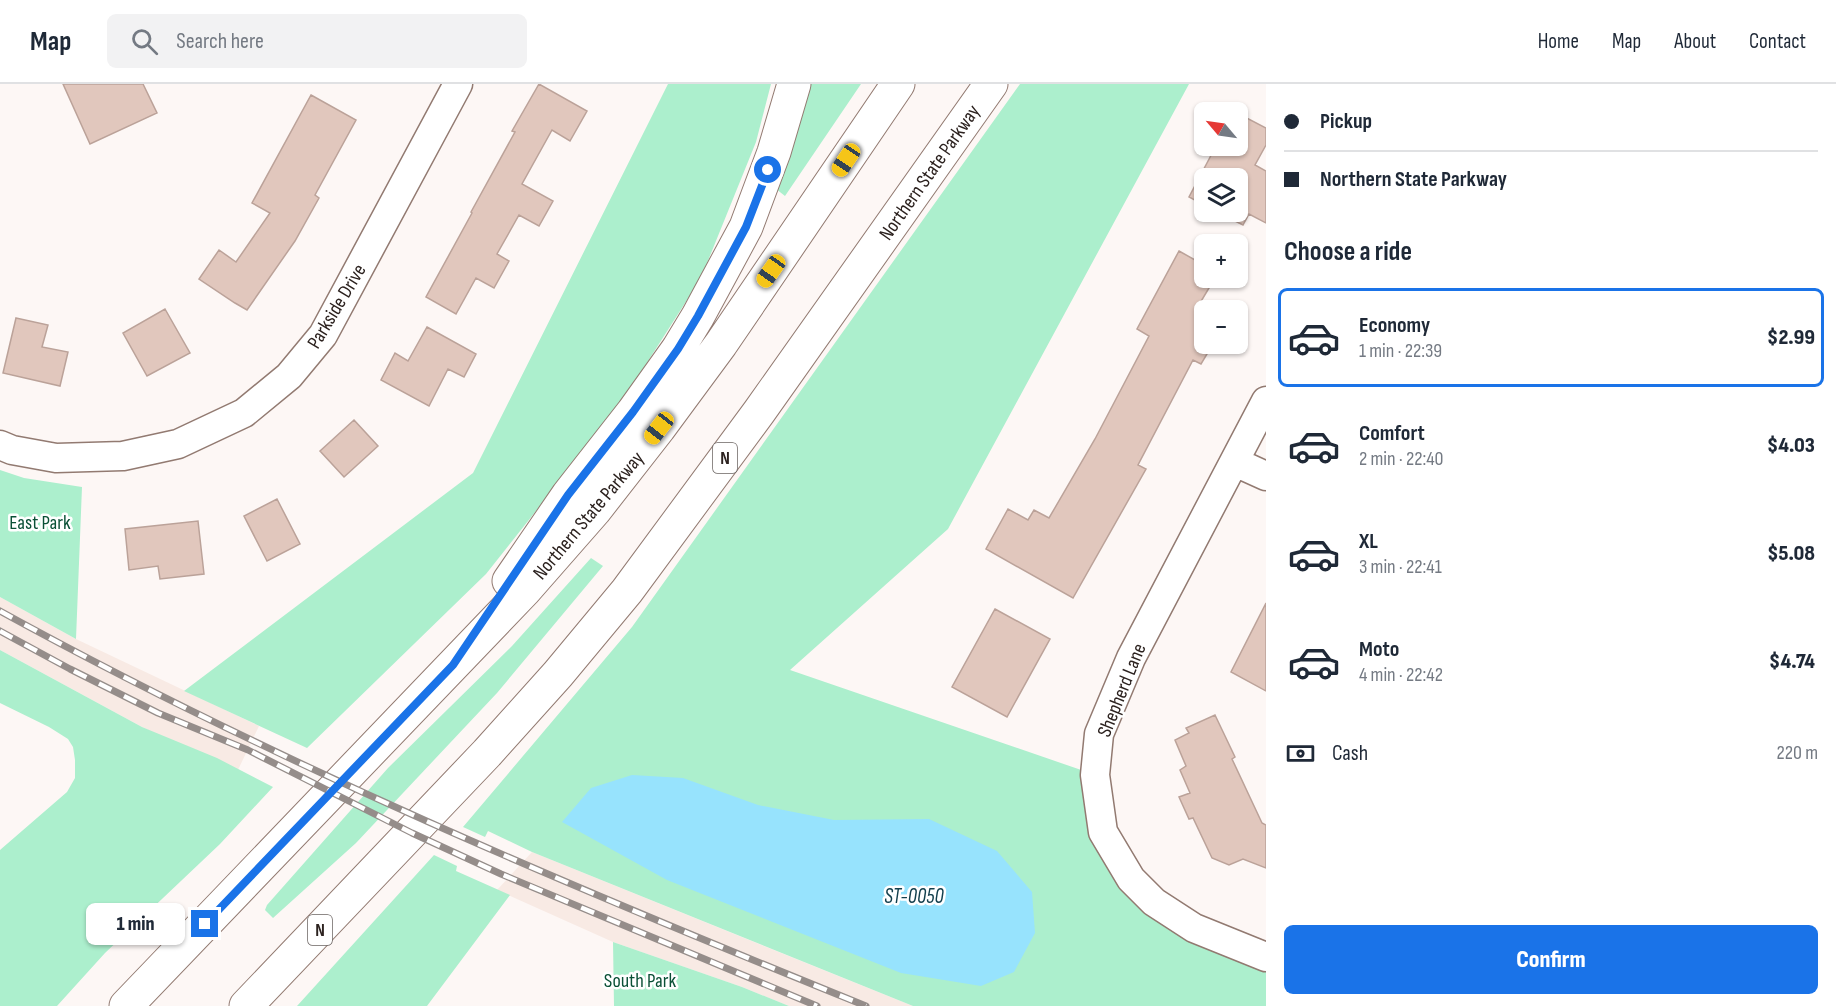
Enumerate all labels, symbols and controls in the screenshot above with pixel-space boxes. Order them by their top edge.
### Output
search box [107,14,527,68]
text: Map [30,25,71,58]
icon: search [128,25,161,58]
text: Search here [176,28,264,55]
text: Home [1538,29,1579,54]
text: Map [1612,29,1641,54]
text: About [1674,29,1716,54]
text: Contact [1749,29,1806,54]
street label: Northern State Parkway [874,100,986,245]
north arrow [1194,102,1248,156]
map controls [1194,102,1248,354]
text: Pickup [1320,108,1372,135]
car [828,140,864,180]
route start [754,156,781,183]
text: Northern State Parkway [1320,166,1507,193]
button: layers [1194,168,1248,222]
button: + [1194,234,1248,288]
text: Choose a ride [1284,236,1412,268]
car [753,251,789,291]
street label: Parkside Drive [302,260,371,353]
button: − [1194,300,1248,354]
icon: car [1287,311,1341,365]
text: Economy [1359,312,1430,339]
text: $2.99 [1767,324,1815,351]
text: 1 min · 22:39 [1359,339,1442,363]
car [641,408,677,448]
icon: car [1287,419,1341,473]
text: Comfort [1359,420,1425,447]
text: $4.03 [1767,432,1815,459]
road number: N [713,443,737,473]
street label: Northern State Parkway [528,447,649,584]
text: 2 min · 22:40 [1359,447,1443,471]
park label: East Park [9,511,71,535]
icon: car [1287,527,1341,581]
text: XL [1359,528,1378,555]
text: $5.08 [1767,540,1815,567]
text: 3 min · 22:41 [1359,555,1442,579]
icon: car [1287,635,1341,689]
text: Moto [1359,636,1399,663]
street label: Shepherd Lane [1092,640,1152,741]
text: $4.74 [1769,648,1815,675]
text: 4 min · 22:42 [1359,663,1443,687]
icon: cash [1284,737,1317,770]
text: Cash [1332,740,1368,767]
text: 220 m [1777,741,1818,765]
water label: ST-0050 [884,884,945,909]
callout: 1 min [85,903,184,945]
route end [191,910,218,937]
text: 1 min [116,912,155,936]
road number: N [308,915,332,945]
button: Confirm [1284,925,1818,994]
park label: South Park [604,969,677,993]

